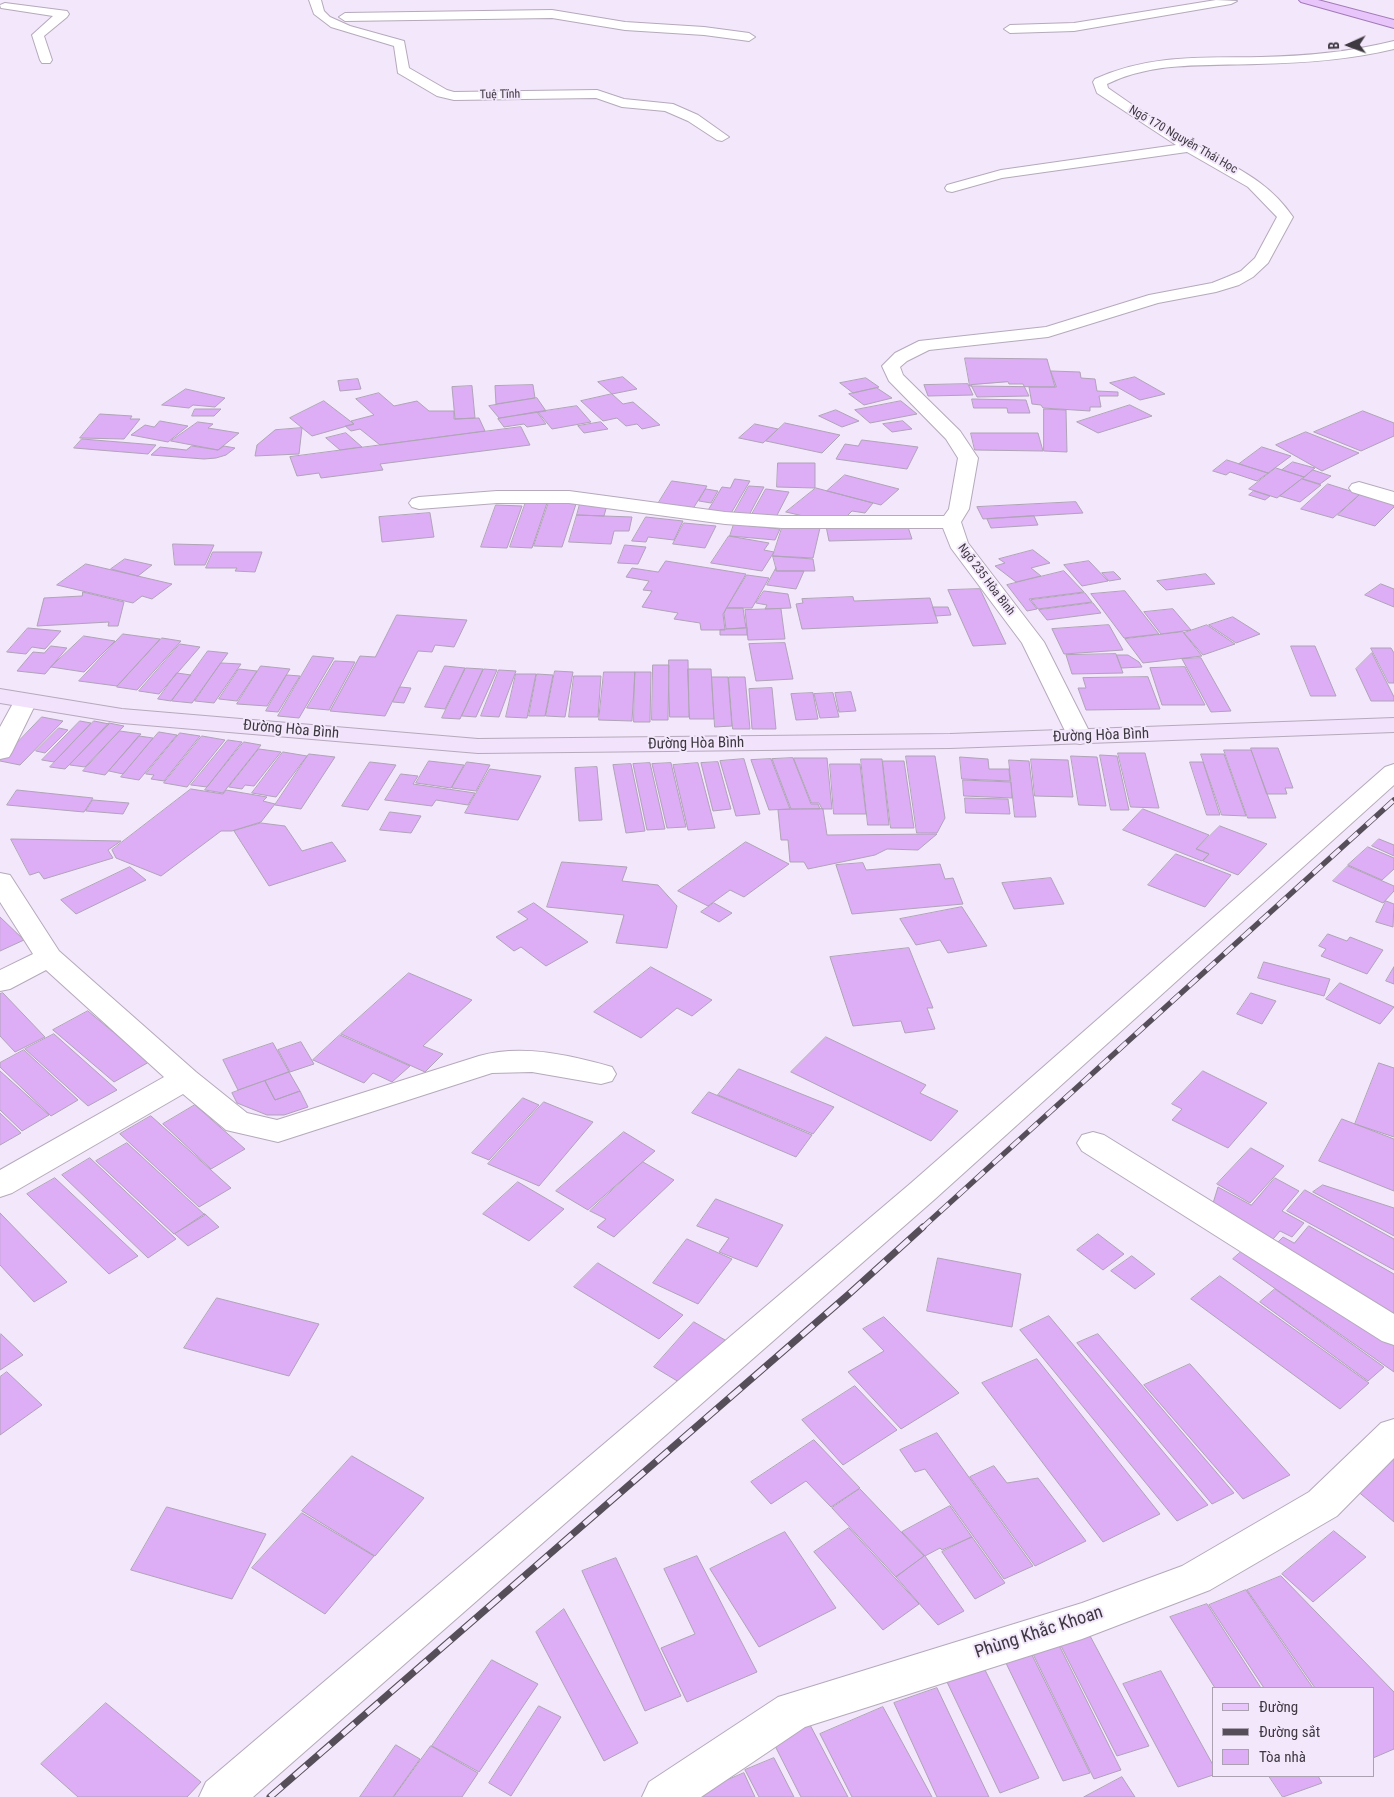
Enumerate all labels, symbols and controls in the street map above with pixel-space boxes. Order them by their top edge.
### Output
north arrow [1324,20,1374,70]
text: B [1326,41,1342,50]
street label: Tuệ Tĩnh [480,87,520,103]
street label: Ngõ 170 Nguyễn Thái Học [1126,103,1240,177]
street label: Ngõ 235 Hòa Bình [954,541,1018,619]
street label: Đường Hòa Bình [242,717,340,743]
street label: Đường Hòa Bình [1053,725,1149,747]
street label: Đường Hòa Bình [648,734,744,754]
street label: Phùng Khắc Khoan [972,1602,1106,1664]
legend [1212,1687,1374,1777]
text: Đường [1259,1698,1298,1716]
text: Đường sắt [1259,1723,1320,1741]
text: Tòa nhà [1259,1748,1306,1766]

